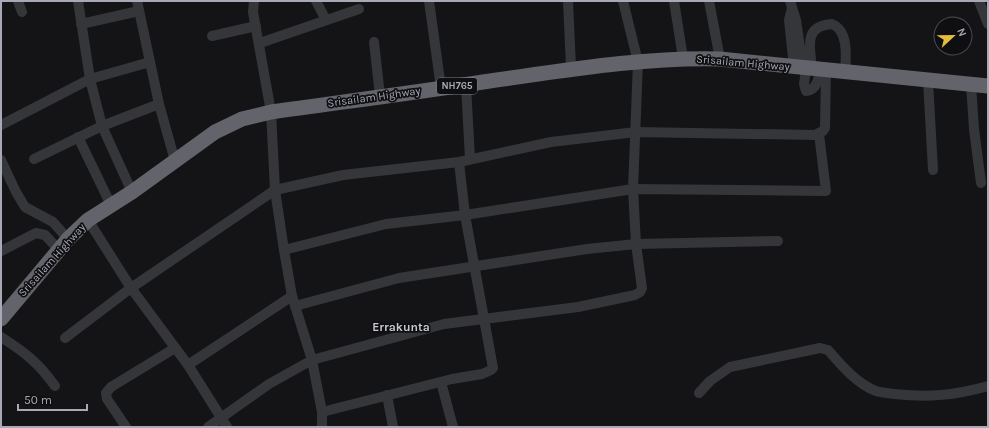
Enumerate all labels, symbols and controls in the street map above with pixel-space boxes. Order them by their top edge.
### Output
north arrow [933,16,973,56]
text: N [954,26,969,39]
street label: Srisailam Highway [696,52,790,74]
road number: NH765 [437,78,477,94]
street label: Srisailam Highway [327,84,421,110]
street label: Srisailam Highway [16,221,88,299]
district label: Errakunta [372,320,430,334]
scale bar [18,386,87,412]
text: 50 m [24,393,52,407]

